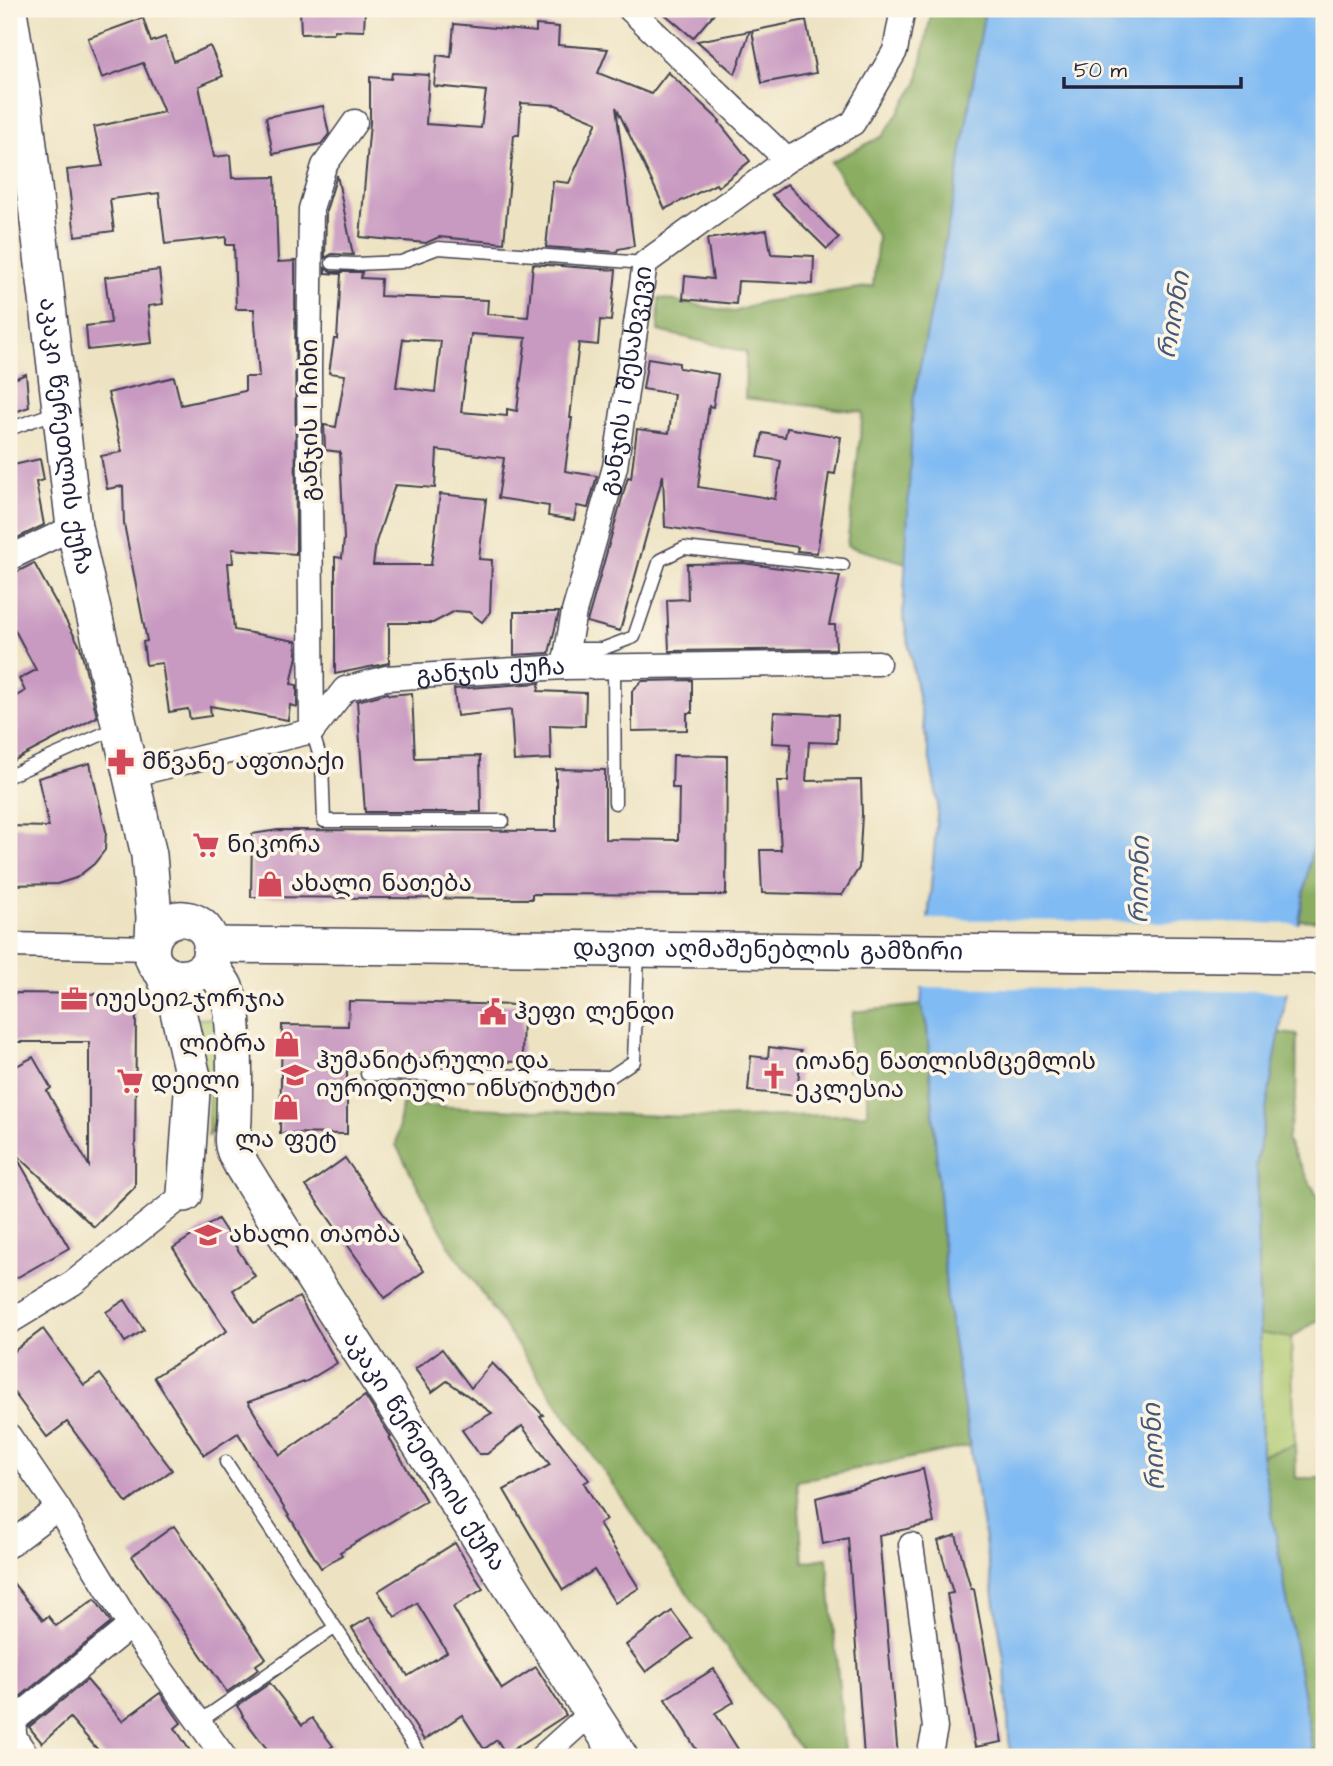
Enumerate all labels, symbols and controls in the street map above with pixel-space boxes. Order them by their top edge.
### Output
scale bar [1064,46,1240,90]
text: 50 m [1074,56,1128,85]
street label: განჯის I შესახვევი [591,263,661,499]
water label: რიონი [1149,268,1199,361]
street label: აკაკი წერეთლის ქუჩა [30,296,101,578]
street label: განჯის I ჩიხი [293,339,327,501]
street label: განჯის ქუჩა [415,650,566,693]
place label: მწვანე აფთიაქი [142,745,345,779]
pharmacy icon: მწვანე აფთიაქი [106,747,136,777]
place label: ნიკორა [227,828,321,862]
supermarket icon: ნიკორა [191,830,221,860]
water label: რიონი [1121,835,1159,924]
place label: ახალი ნათება [291,867,472,901]
shop icon: ახალი ნათება [255,869,285,899]
street label: დავით აღმაშენებლის გამზირი [573,932,963,969]
place label: იუესეი2ჯორჯია [95,982,285,1016]
office icon: იუესეი2ჯორჯია [59,984,89,1014]
place label: ჰეფი ლენდი [514,995,674,1029]
public building icon: ჰეფი ლენდი [478,997,508,1027]
place label: ლიბრა [179,1027,266,1061]
shop icon: ლიბრა [272,1029,302,1059]
place label: ჰუმანიტარული და იურიდიული ინსტიტუტი [316,1044,616,1106]
place label: იოანე ნათლისმცემლის ეკლესია [795,1045,1096,1107]
school or university icon: ჰუმანიტარული და იურიდიული ინსტიტუტი [280,1060,310,1090]
church icon: იოანე ნათლისმცემლის ეკლესია [759,1061,789,1091]
place label: დეილი [151,1064,240,1098]
supermarket icon: დეილი [115,1066,145,1096]
shop icon: ლა ფეტ [271,1092,301,1122]
place label: ლა ფეტ [235,1123,337,1157]
place label: ახალი თაობა [229,1218,401,1252]
school or university icon: ახალი თაობა [193,1220,223,1250]
street label: აკაკი წერეთლის ქუჩა [334,1324,514,1578]
water label: რიონი [1134,1401,1174,1492]

